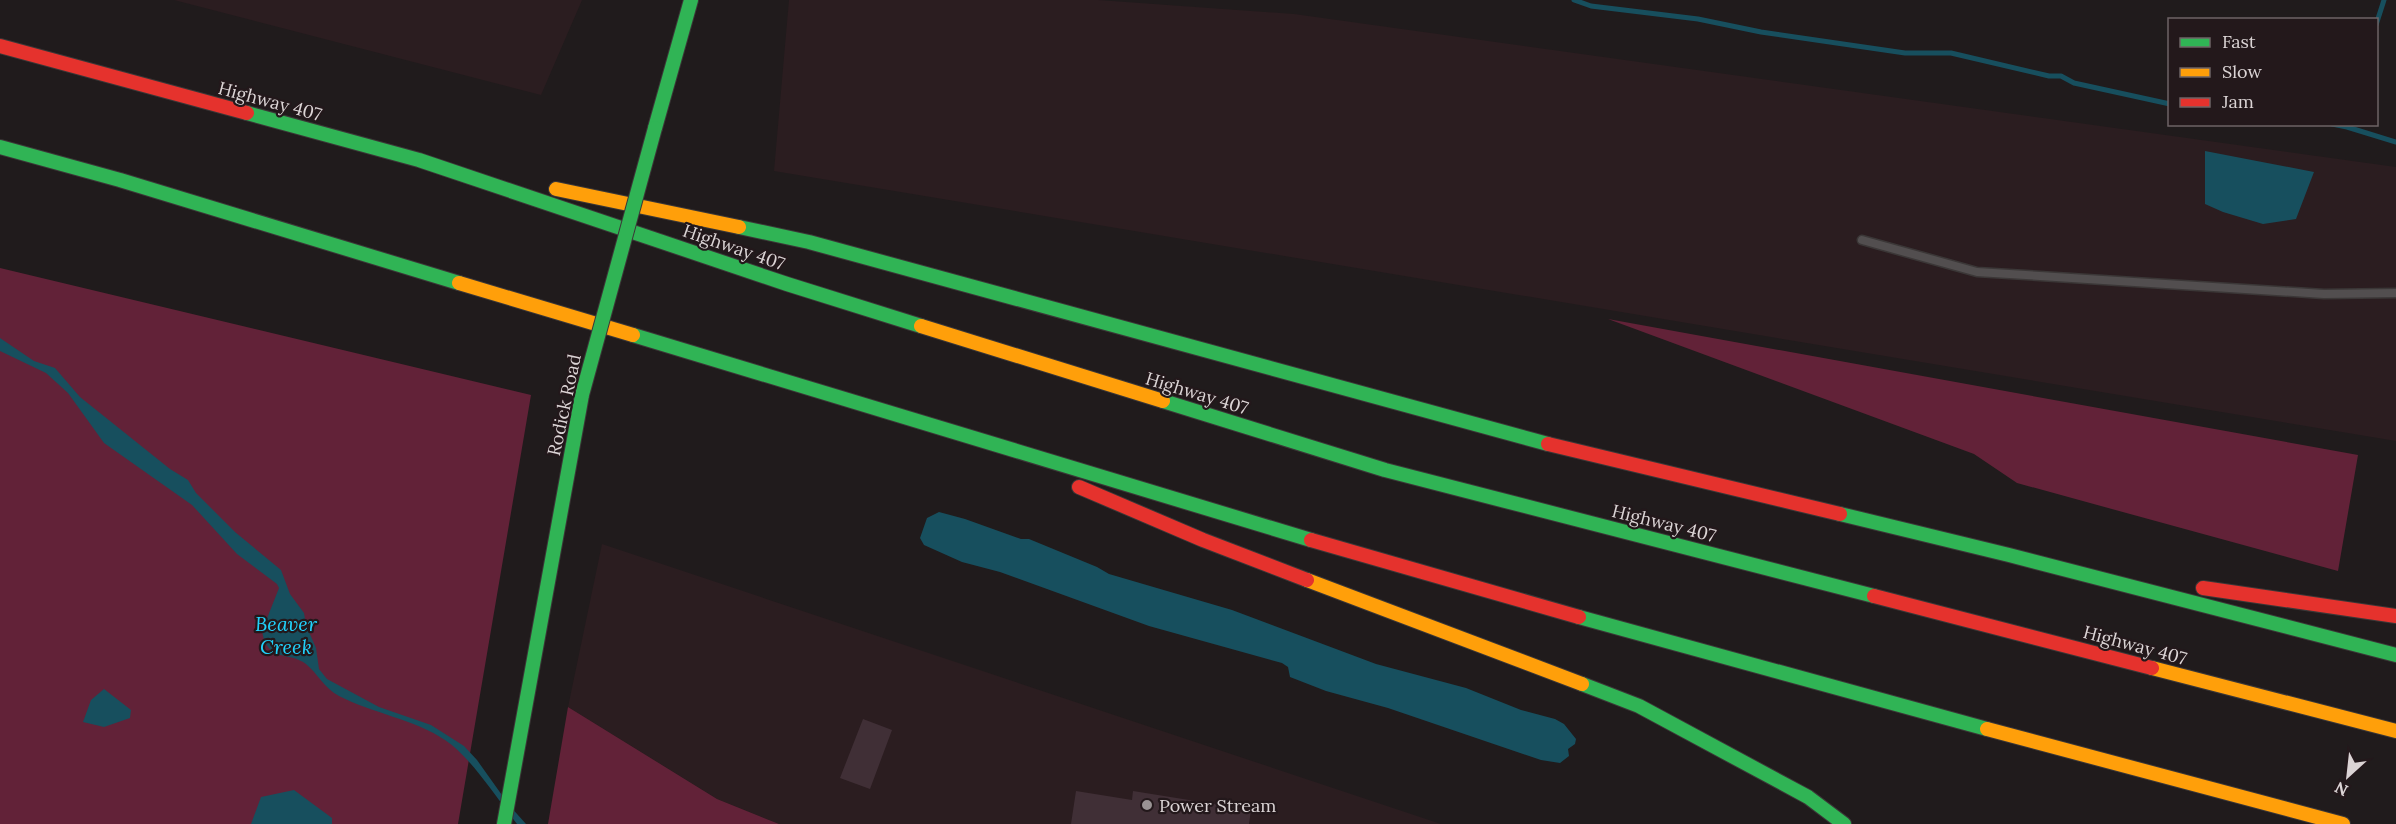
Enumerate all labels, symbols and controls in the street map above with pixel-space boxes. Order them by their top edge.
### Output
legend [2168,18,2378,126]
text: Fast [2222,30,2256,53]
text: Slow [2222,60,2262,83]
street label: Highway 407 [216,76,324,126]
text: Jam [2221,90,2254,113]
street label: Highway 407 [680,219,788,275]
street label: Rodick Road [542,352,586,458]
street label: Highway 407 [1143,366,1251,420]
street label: Highway 407 [1610,499,1718,547]
water label: Beaver Creek [255,611,318,659]
street label: Highway 407 [2081,620,2189,670]
north arrow [2318,746,2378,806]
text: N [2331,778,2351,801]
place label: Power Stream [1159,794,1276,817]
marker: Power Stream [1140,798,1154,812]

